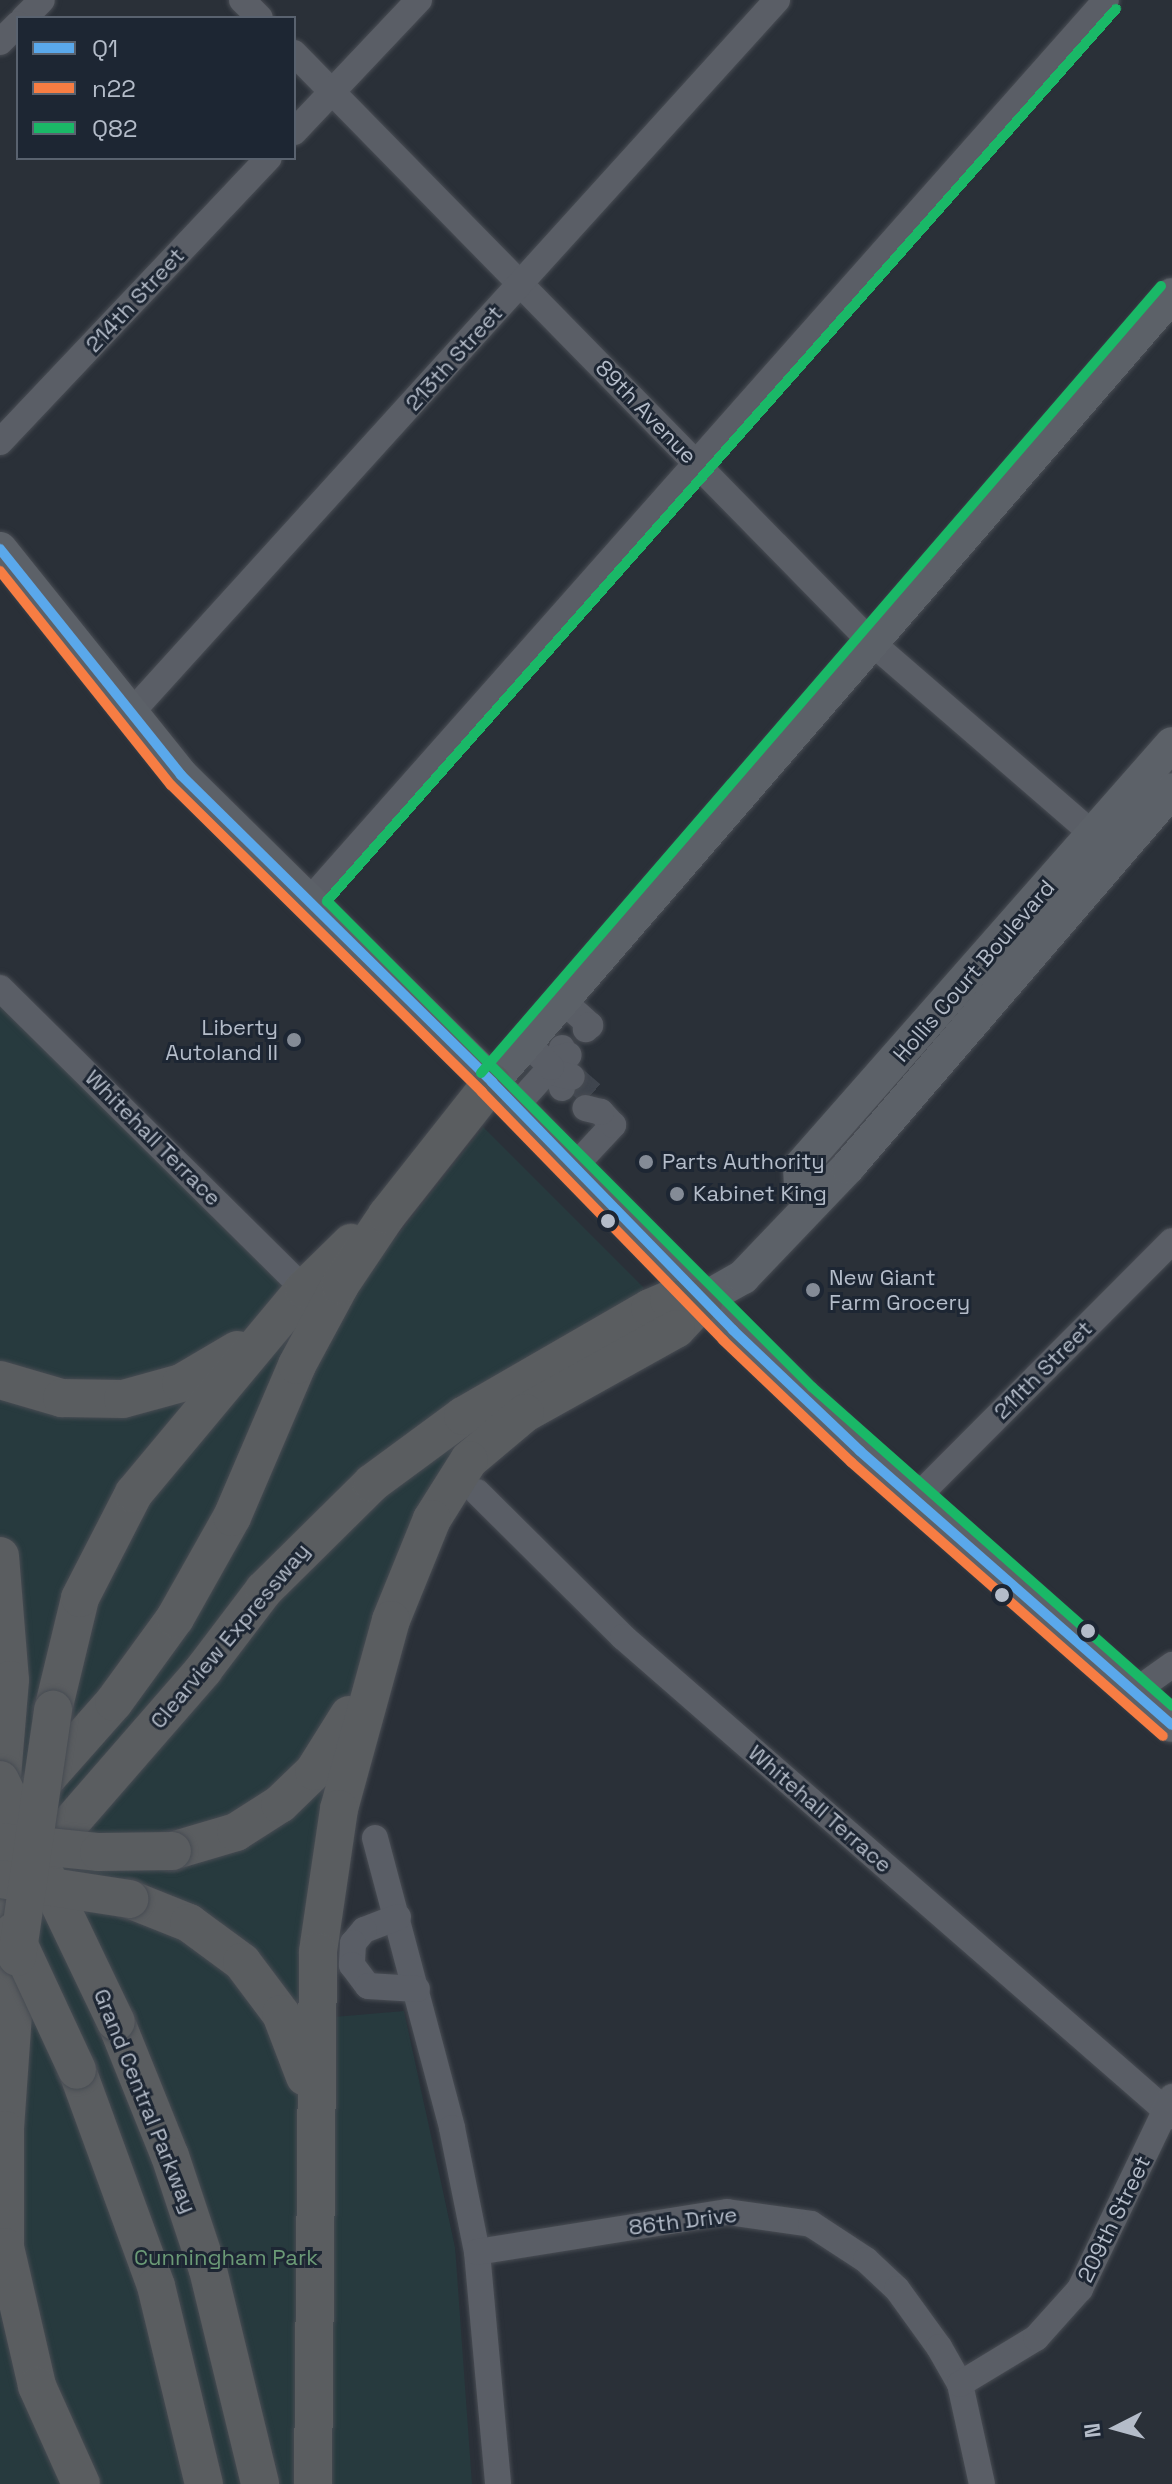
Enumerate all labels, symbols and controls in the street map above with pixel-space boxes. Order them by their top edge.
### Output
legend [16,16,296,160]
text: Q1 [92,33,118,64]
text: n22 [92,73,136,104]
text: Q82 [92,113,137,144]
street label: 214th Street [80,242,190,358]
street label: 213th Street [400,300,508,416]
street label: 89th Avenue [590,355,702,469]
street label: Hollis Court Boulevard [888,875,1060,1067]
place label: Liberty Autoland II [165,1014,278,1066]
marker: Liberty Autoland II [285,1031,303,1049]
street label: Whitehall Terrace [79,1064,227,1212]
place label: Parts Authority [662,1149,825,1175]
marker: Parts Authority [637,1153,655,1171]
place label: Kabinet King [693,1181,827,1207]
marker: Kabinet King [668,1185,686,1203]
unlabelled marker [600,1213,616,1229]
place label: New Giant Farm Grocery [829,1264,970,1316]
marker: New Giant Farm Grocery [804,1281,822,1299]
street label: 211th Street [988,1315,1098,1425]
street label: Clearview Expressway [145,1538,315,1734]
unlabelled marker [994,1587,1010,1603]
unlabelled marker [1080,1623,1096,1639]
street label: Whitehall Terrace [743,1739,897,1879]
street label: Grand Central Parkway [88,1985,202,2217]
street label: 209th Street [1072,2151,1156,2287]
street label: 86th Drive [627,2201,739,2241]
park label: Cunningham Park [134,2245,318,2271]
north arrow [1076,2388,1156,2468]
text: N [1077,2422,1107,2439]

